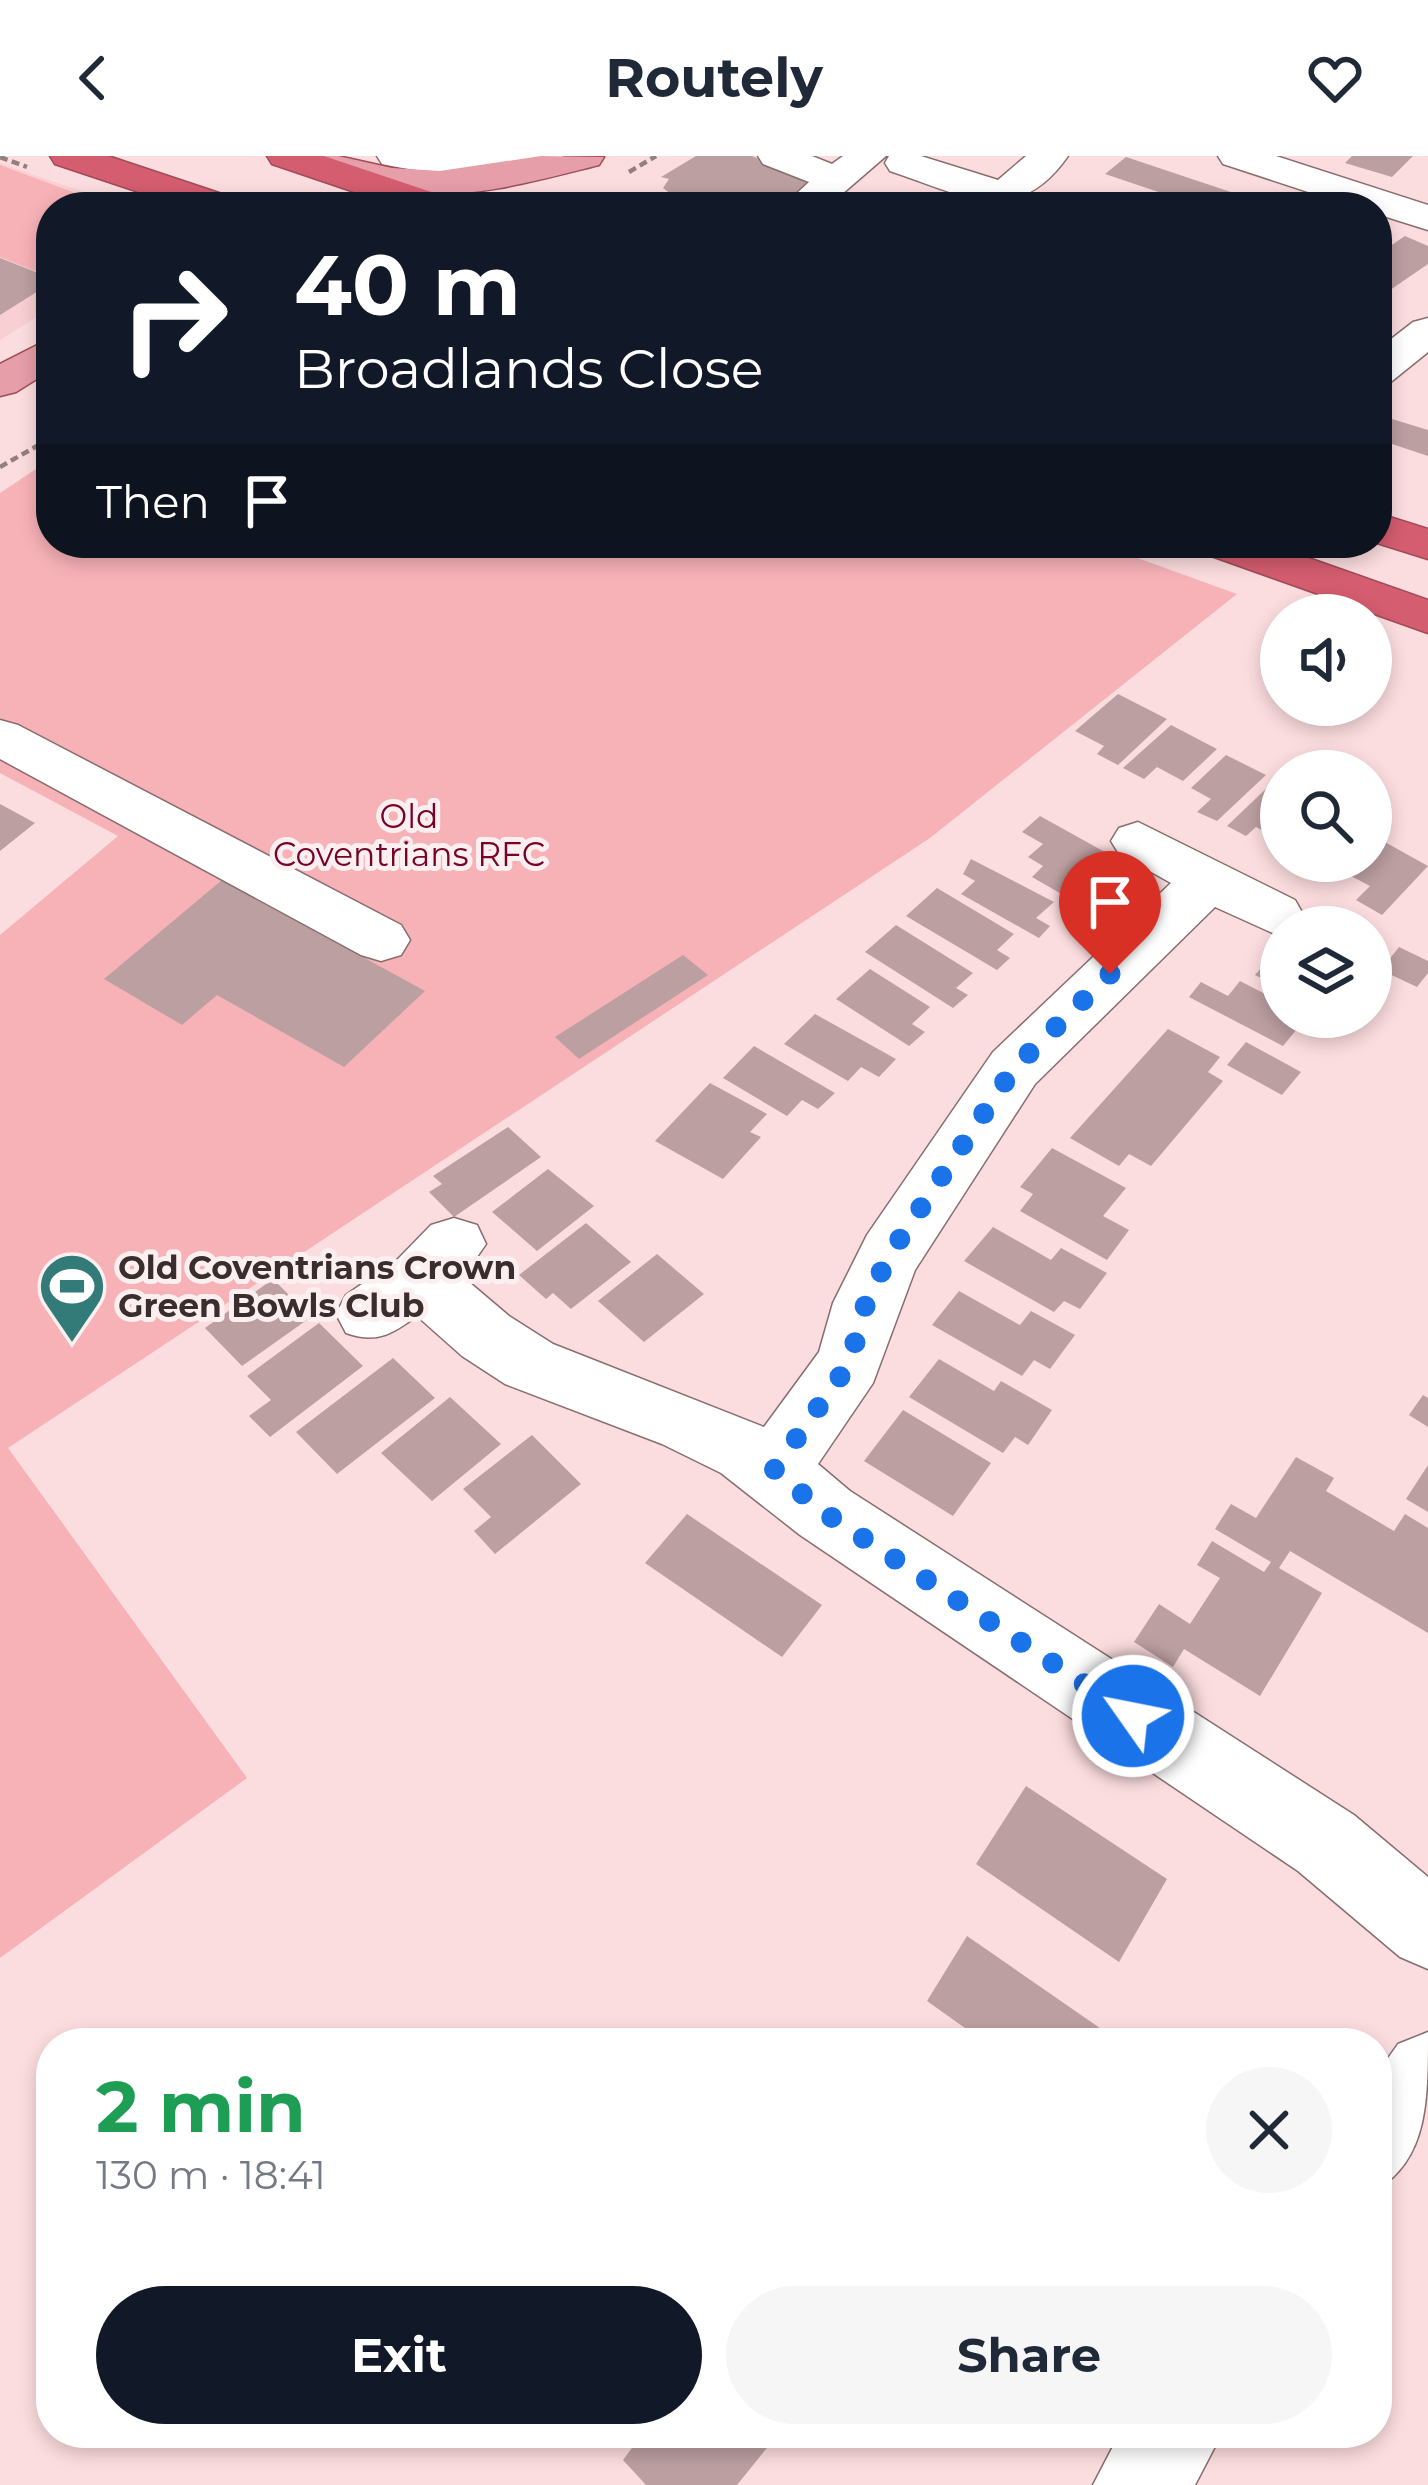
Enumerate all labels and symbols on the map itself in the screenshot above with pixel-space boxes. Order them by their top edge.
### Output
park label: Old Coventrians RFC [273,796,545,874]
pin [1059,851,1161,974]
place label: Old Coventrians Crown Green Bowls Club [118,1247,516,1325]
sports icon: Old Coventrians Crown Green Bowls Club [37,1251,107,1345]
position arrow [1070,1653,1196,1779]

